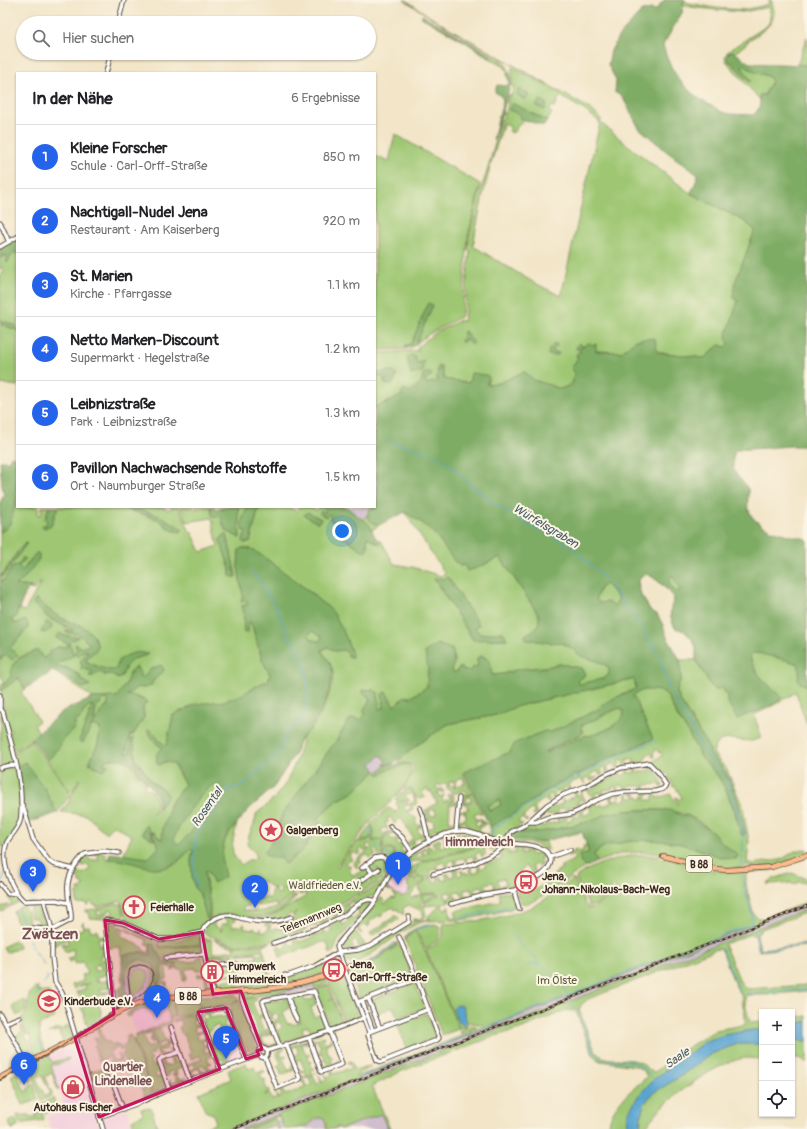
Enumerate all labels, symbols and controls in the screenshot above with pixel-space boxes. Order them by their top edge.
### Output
search box [16,16,376,60]
icon: search [30,27,52,49]
text: Hier suchen [62,29,134,48]
text: In der Nähe [32,88,113,109]
text: 6 Ergebnisse [291,90,360,106]
text: Kleine Forscher [70,139,167,158]
text: 1 [42,149,48,165]
text: 850 m [323,149,360,165]
text: Schule · Carl-Orff-Straße [70,158,207,174]
text: Nachtigall-Nudel Jena [70,203,208,222]
text: 2 [41,213,49,229]
text: 920 m [323,213,360,229]
text: Restaurant · Am Kaiserberg [70,222,220,238]
text: St. Marien [70,267,133,286]
text: 3 [41,277,49,293]
text: 1.1 km [327,277,360,293]
text: Kirche · Pfarrgasse [70,286,172,302]
text: Netto Marken-Discount [70,331,219,350]
text: 4 [41,341,49,357]
text: 1.2 km [325,341,360,357]
text: Supermarkt · Hegelstraße [70,350,209,366]
text: Leibnizstraße [70,395,156,414]
text: 5 [41,405,49,421]
text: 1.3 km [325,405,360,421]
text: Park · Leibnizstraße [70,414,177,430]
text: Pavillon Nachwachsende Rohstoffe [70,459,287,478]
text: 6 [41,469,49,485]
text: 1.5 km [325,469,360,485]
text: Ort · Naumburger Straße [70,478,205,494]
water label: Würfelsgraben [510,501,582,552]
your location [332,521,352,541]
water label: Rosental [189,784,227,830]
place icon: Galgenberg [258,817,284,843]
place label: Galgenberg [286,824,339,837]
district label: Himmelreich [445,834,513,850]
pin: 1 [385,852,411,885]
road number: B 88 [686,856,712,872]
pin: 3 [20,859,46,892]
bus stop icon: Jena, Johann-Nikolaus-Bach-Weg [513,869,539,895]
place label: Jena, Johann-Nikolaus-Bach-Weg [542,870,670,896]
pin: 2 [242,875,268,908]
park label: Waldfrieden e.V. [289,879,361,892]
church icon: Feierhalle [121,894,147,920]
street label: Telemannweg [279,900,344,937]
place label: Feierhalle [150,901,195,914]
district label: Zwätzen [22,925,79,944]
bus stop icon: Jena, Carl-Orff-Straße [321,957,347,983]
place label: Jena, Carl-Orff-Straße [350,958,428,984]
building icon: Pumpwerk Himmelreich [199,959,225,985]
place label: Pumpwerk Himmelreich [228,960,286,986]
park label: Im Ölste [537,974,578,987]
pin: 4 [144,985,170,1018]
one-way arrow [384,987,391,995]
school or university icon: Kinderbude e.V. [36,988,62,1014]
road number: B 88 [175,988,201,1004]
place label: Kinderbude e.V. [64,995,133,1008]
map controls [759,1009,795,1117]
button: + [759,1009,795,1045]
pin: 5 [213,1026,239,1059]
water label: Saale [662,1044,694,1072]
button: − [759,1045,795,1081]
pin: 6 [11,1052,37,1085]
district label: Quartier Lindenallee [94,1060,153,1089]
shop icon: Autohaus Fischer [60,1074,86,1100]
button: locate [759,1081,795,1117]
place label: Autohaus Fischer [33,1101,114,1114]

